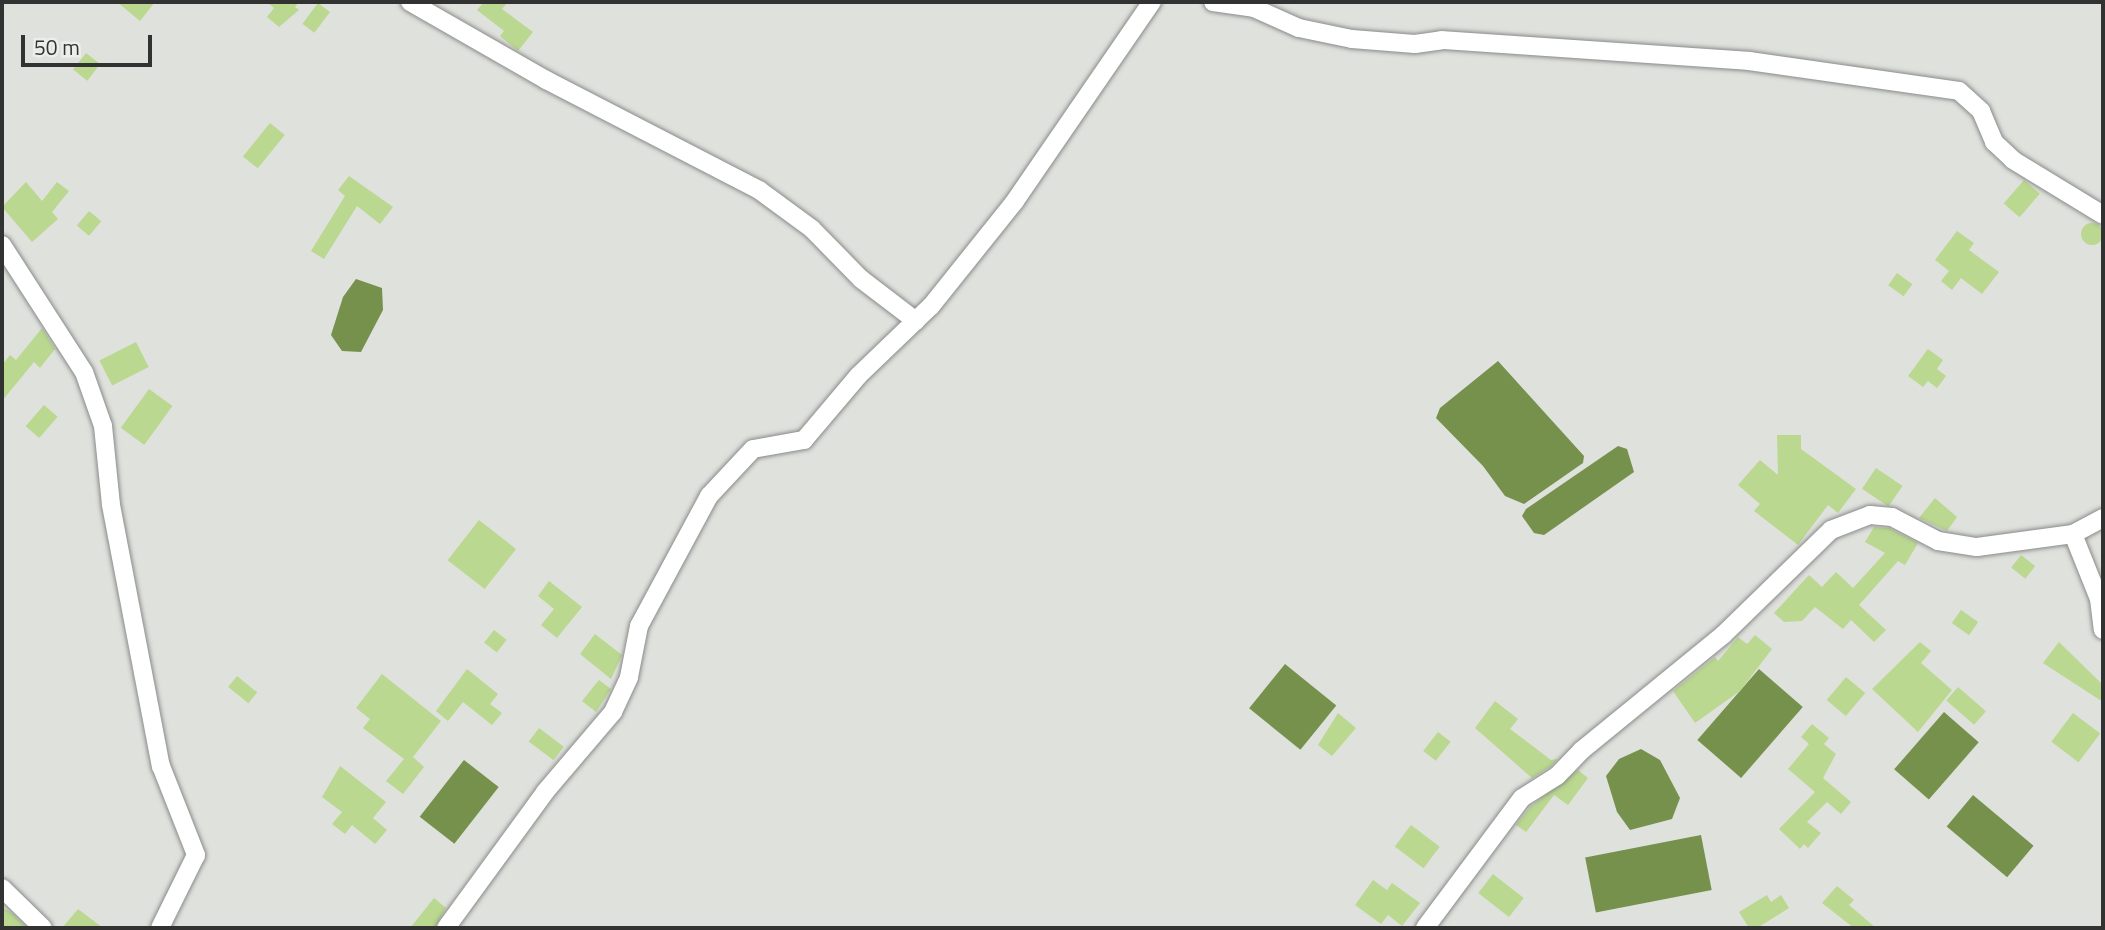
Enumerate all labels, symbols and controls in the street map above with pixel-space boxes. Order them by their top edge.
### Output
scale bar [24,21,156,65]
text: 50 m [34,31,80,63]

